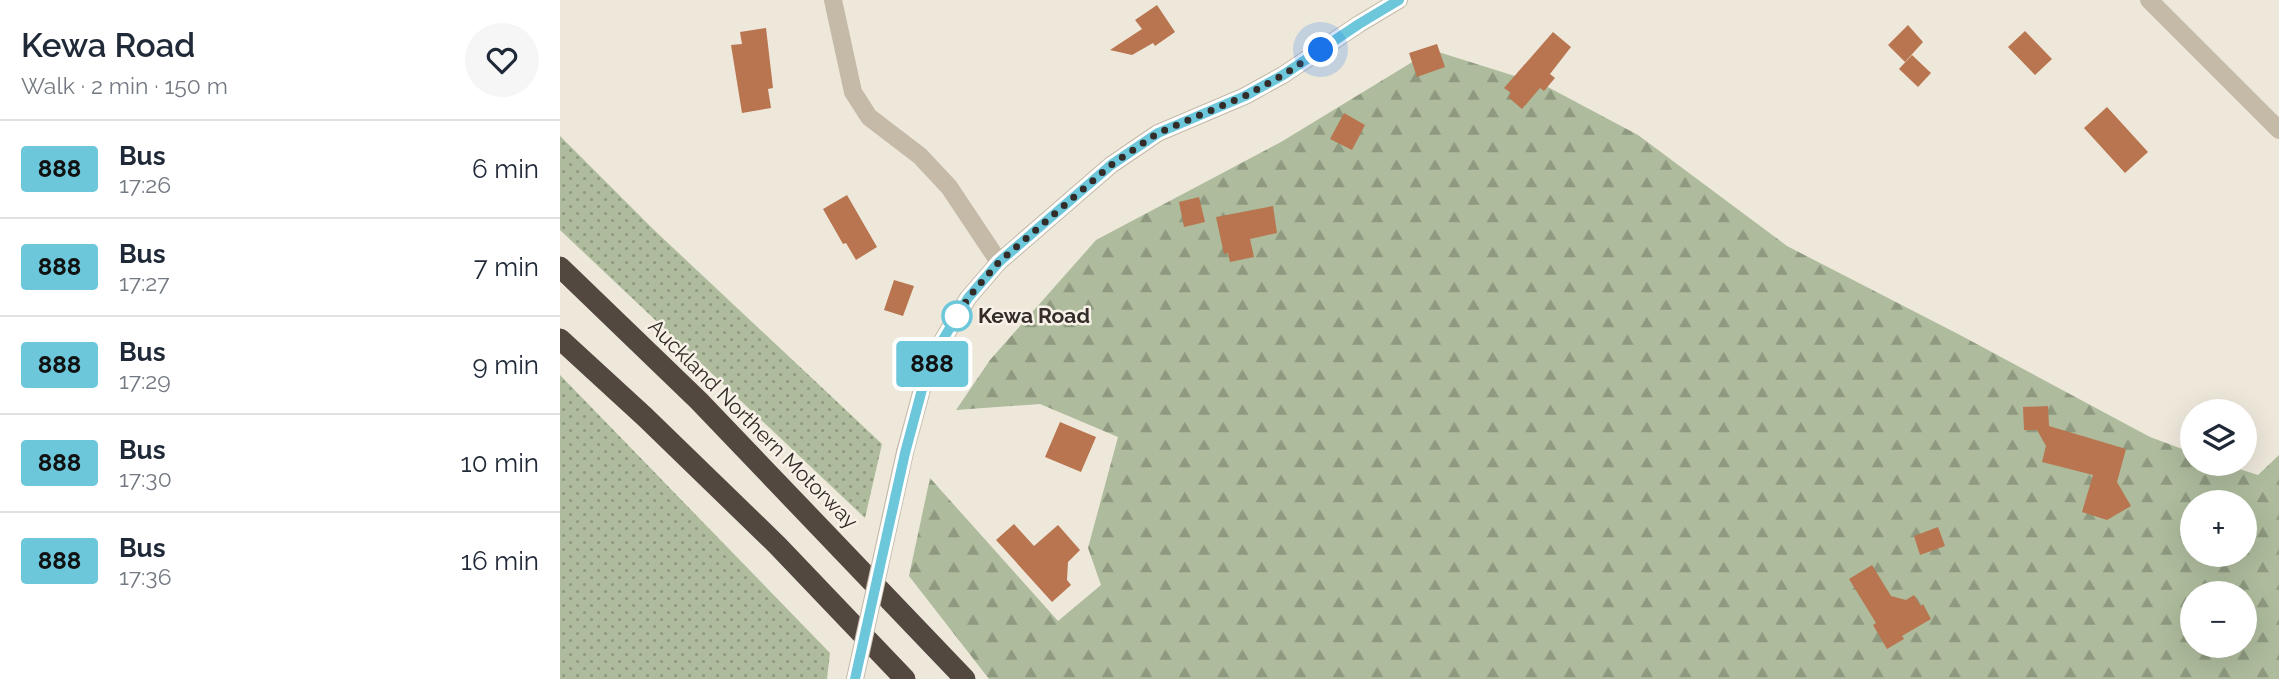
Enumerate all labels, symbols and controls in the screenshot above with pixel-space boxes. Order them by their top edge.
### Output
button: heart [465,23,539,97]
text: Kewa Road [21,26,195,65]
your location [1303,32,1338,67]
text: Walk · 2 min · 150 m [21,72,228,99]
text: Bus [119,141,166,171]
text: 888 [38,154,81,183]
text: 6 min [472,154,539,184]
text: 17:26 [119,171,171,198]
text: Bus [119,239,166,269]
text: 888 [38,252,81,281]
text: 7 min [474,252,539,282]
text: 17:27 [119,269,170,296]
marker: Kewa Road [942,301,972,331]
place label: Kewa Road [978,303,1090,328]
street label: Auckland Northern Motorway [643,314,863,534]
text: Bus [119,337,166,367]
line badge: 888 [892,341,972,387]
text: 888 [910,349,954,378]
text: 888 [38,350,81,379]
text: 9 min [472,350,539,380]
text: 17:29 [119,367,171,394]
map controls [2180,399,2257,658]
button: layers [2180,399,2257,476]
text: Bus [119,435,166,465]
text: 888 [38,448,81,477]
text: 10 min [461,448,539,478]
text: 17:30 [119,465,172,492]
button: + [2180,490,2257,567]
text: Bus [119,533,166,563]
text: 888 [38,546,81,575]
text: 16 min [461,546,539,576]
text: 17:36 [119,563,172,590]
button: − [2180,581,2257,658]

